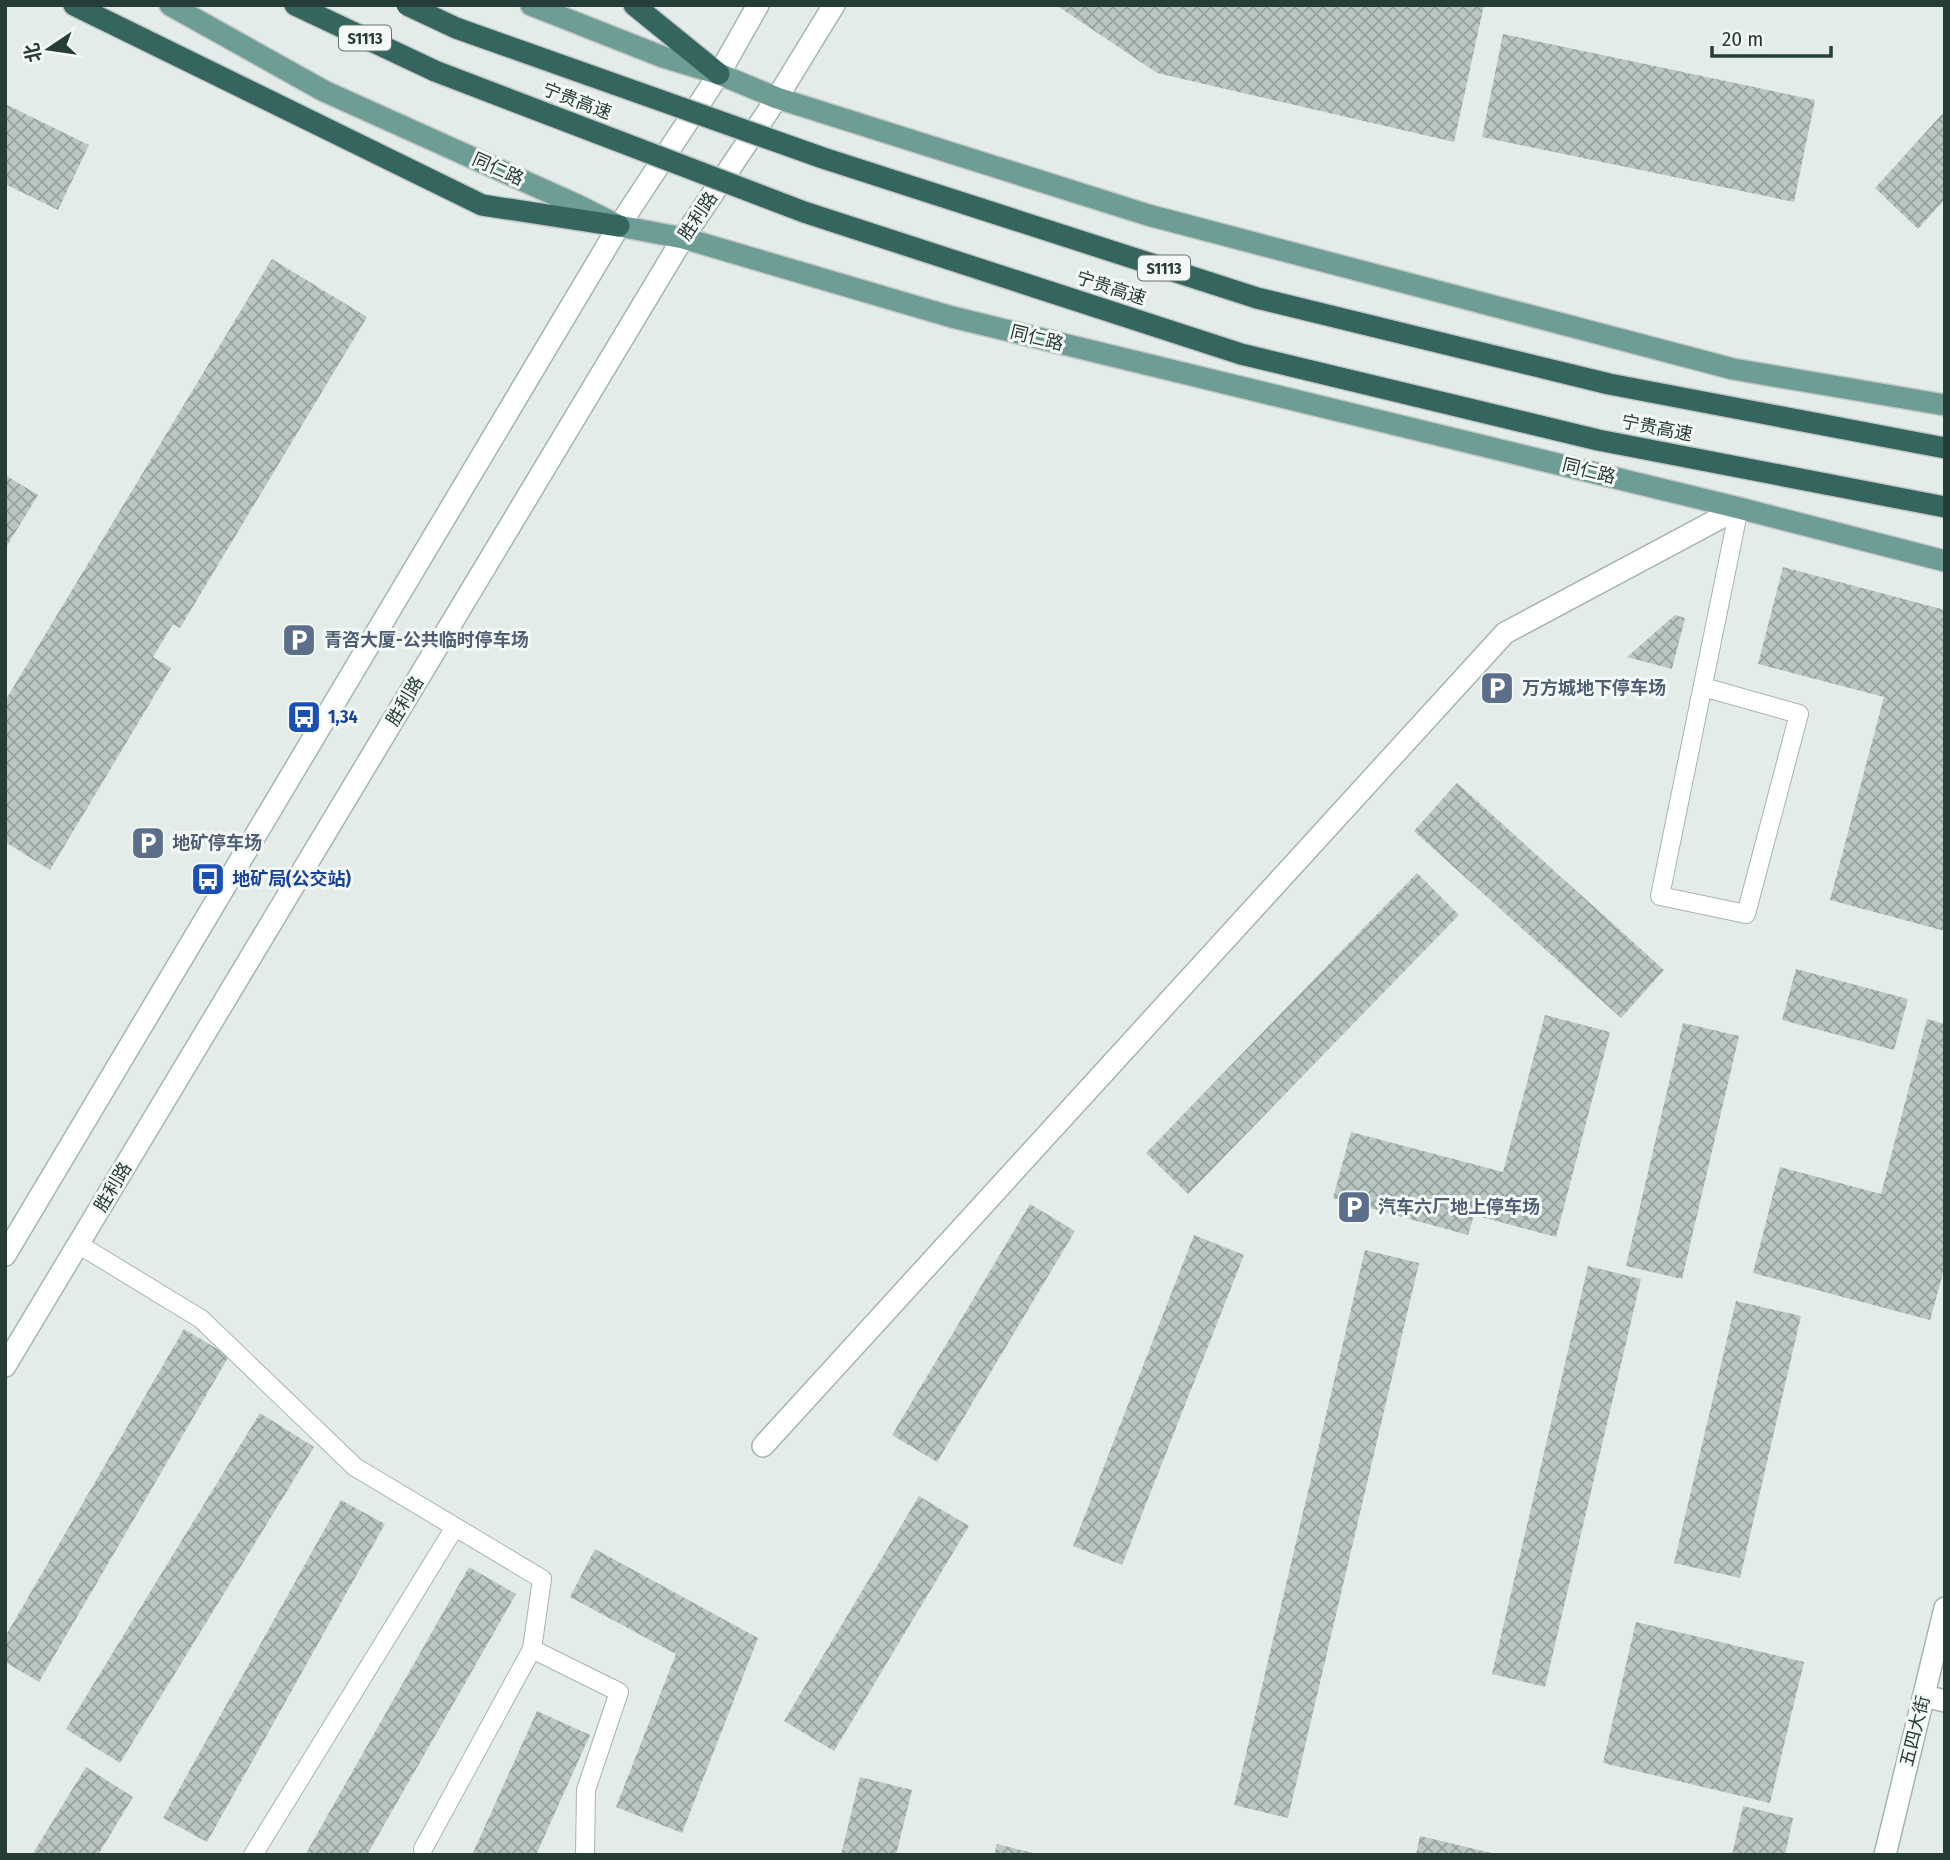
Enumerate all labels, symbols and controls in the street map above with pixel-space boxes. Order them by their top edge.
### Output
north arrow [14,14,84,84]
scale bar [1712,14,1831,58]
road number: S1113 [339,26,391,50]
text: 20 m [1722,26,1763,52]
text: 北 [20,41,46,65]
street label: 宁贵高速 [539,78,615,124]
street label: 同仁路 [469,148,527,190]
street label: 胜利路 [674,187,722,245]
road number: S1113 [1138,256,1190,280]
street label: 宁贵高速 [1073,266,1149,310]
street label: 同仁路 [1008,321,1066,355]
street label: 宁贵高速 [1620,410,1694,446]
street label: 同仁路 [1560,454,1618,488]
parking icon: 青咨大厦-公共临时停车场 [280,621,318,659]
place label: 青咨大厦-公共临时停车场 [324,629,529,651]
parking icon: 万方城地下停车场 [1478,669,1516,707]
street label: 胜利路 [382,672,428,730]
place label: 万方城地下停车场 [1522,677,1666,699]
bus stop icon: 1,34 [285,698,323,736]
place label: 1,34 [328,706,358,728]
parking icon: 地矿停车场 [129,824,167,862]
place label: 地矿停车场 [172,832,262,854]
bus stop icon: 地矿局(公交站) [189,860,227,898]
place label: 地矿局(公交站) [232,868,351,890]
street label: 胜利路 [90,1158,136,1216]
parking icon: 汽车六厂地上停车场 [1335,1188,1373,1226]
place label: 汽车六厂地上停车场 [1378,1196,1540,1218]
street label: 五四大街 [1896,1693,1934,1769]

